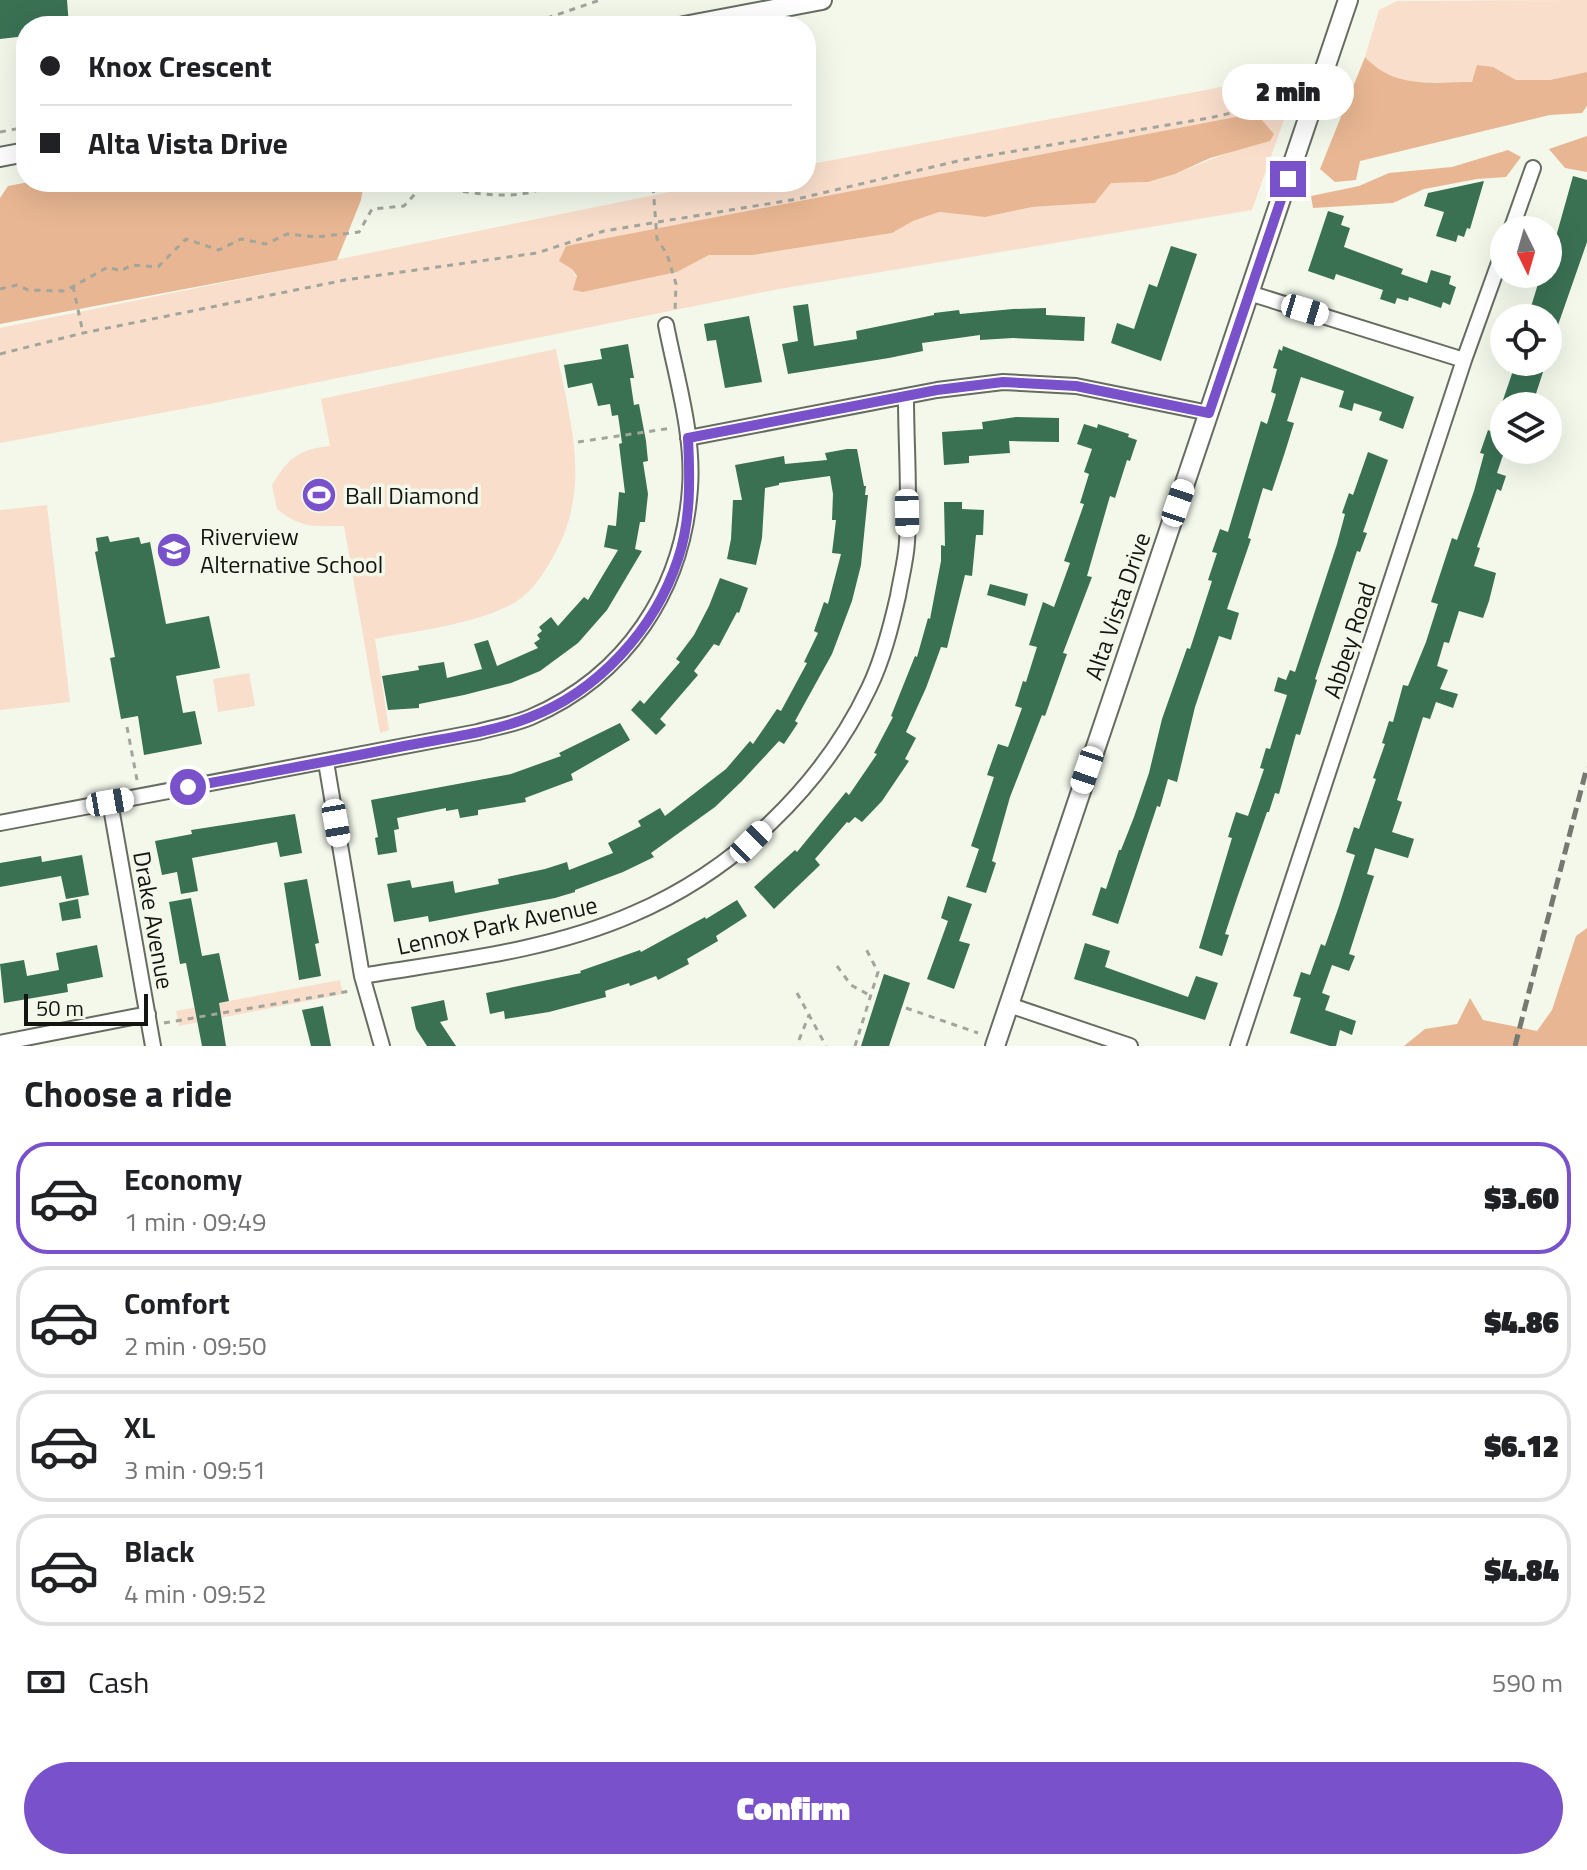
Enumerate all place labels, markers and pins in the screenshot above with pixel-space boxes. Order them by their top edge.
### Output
sports icon: Ball Diamond [300,476,338,514]
place label: Ball Diamond [345,477,479,513]
place label: Riverview Alternative School [200,518,383,582]
school or university icon: Riverview Alternative School [155,531,193,569]

